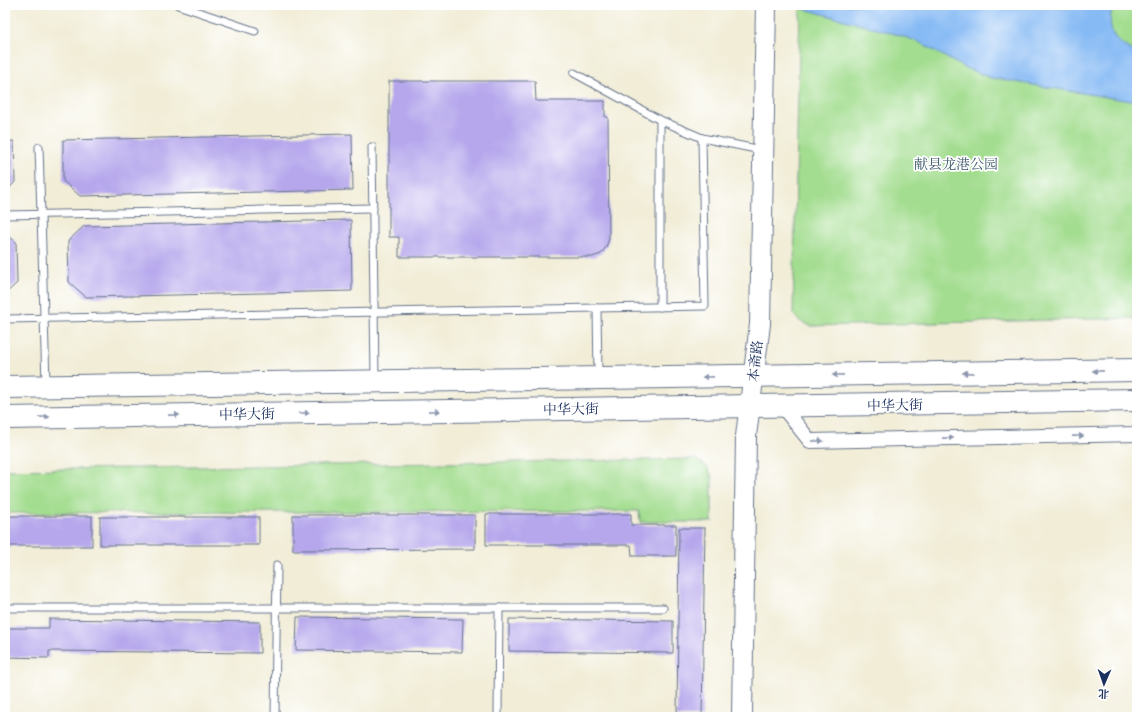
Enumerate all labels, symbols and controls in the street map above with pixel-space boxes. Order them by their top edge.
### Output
park label: 献县龙港公园 [914,154,998,174]
street label: 本斋路 [743,339,767,383]
one-way arrow [1091,368,1104,374]
one-way arrow [961,370,974,376]
one-way arrow [831,372,844,378]
one-way arrow [701,374,714,380]
street label: 中华大街 [867,395,923,415]
street label: 中华大街 [543,399,599,419]
street label: 中华大街 [219,404,275,424]
one-way arrow [428,408,440,415]
one-way arrow [298,410,311,416]
one-way arrow [168,412,181,418]
one-way arrow [38,414,51,420]
one-way arrow [1072,432,1084,439]
one-way arrow [942,435,954,442]
one-way arrow [812,438,825,444]
north arrow [1084,664,1124,704]
text: 北 [1098,686,1109,702]

